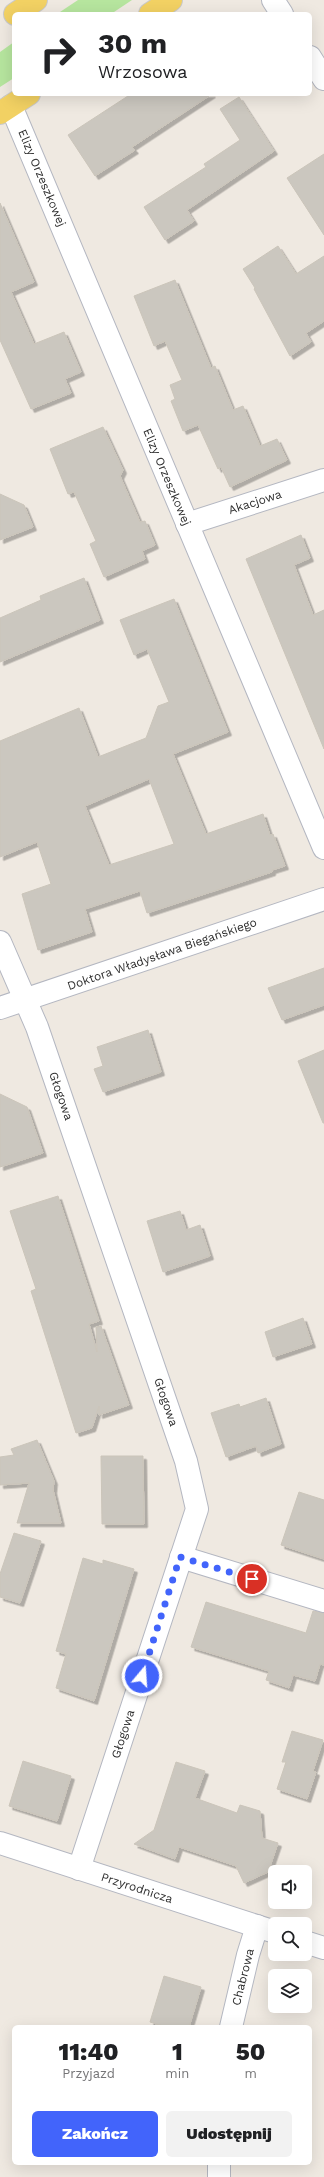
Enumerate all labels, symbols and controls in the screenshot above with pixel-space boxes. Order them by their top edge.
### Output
text: 30 m [98,27,167,60]
icon: right [32,28,84,80]
text: Wrzosowa [98,61,188,82]
street label: Elizy Orzeszkowej [15,127,69,229]
street label: Elizy Orzeszkowej [140,426,194,528]
street label: Akacjowa [227,487,284,517]
street label: Doktora Władysława Biegańskiego [65,915,259,993]
street label: Głogowa [46,1070,76,1122]
street label: Głogowa [151,1376,181,1428]
pin [235,1562,269,1596]
icon: arrive [241,1568,263,1590]
position arrow [121,1655,163,1697]
street label: Głogowa [109,1708,138,1760]
map controls [268,1865,312,2013]
button: sound [268,1865,312,1909]
street label: Przyrodnicza [99,1870,175,1906]
button: search [268,1917,312,1961]
street label: Chabrowa [229,1947,257,2007]
button: layers [268,1969,312,2013]
text: 11:40 [59,2038,119,2066]
text: 1 [172,2038,183,2066]
text: 50 [236,2038,265,2066]
text: Przyjazd [62,2066,115,2081]
text: min [165,2066,189,2081]
text: m [244,2066,257,2081]
button: Zakończ [32,2111,158,2157]
button: Udostępnij [166,2111,292,2157]

